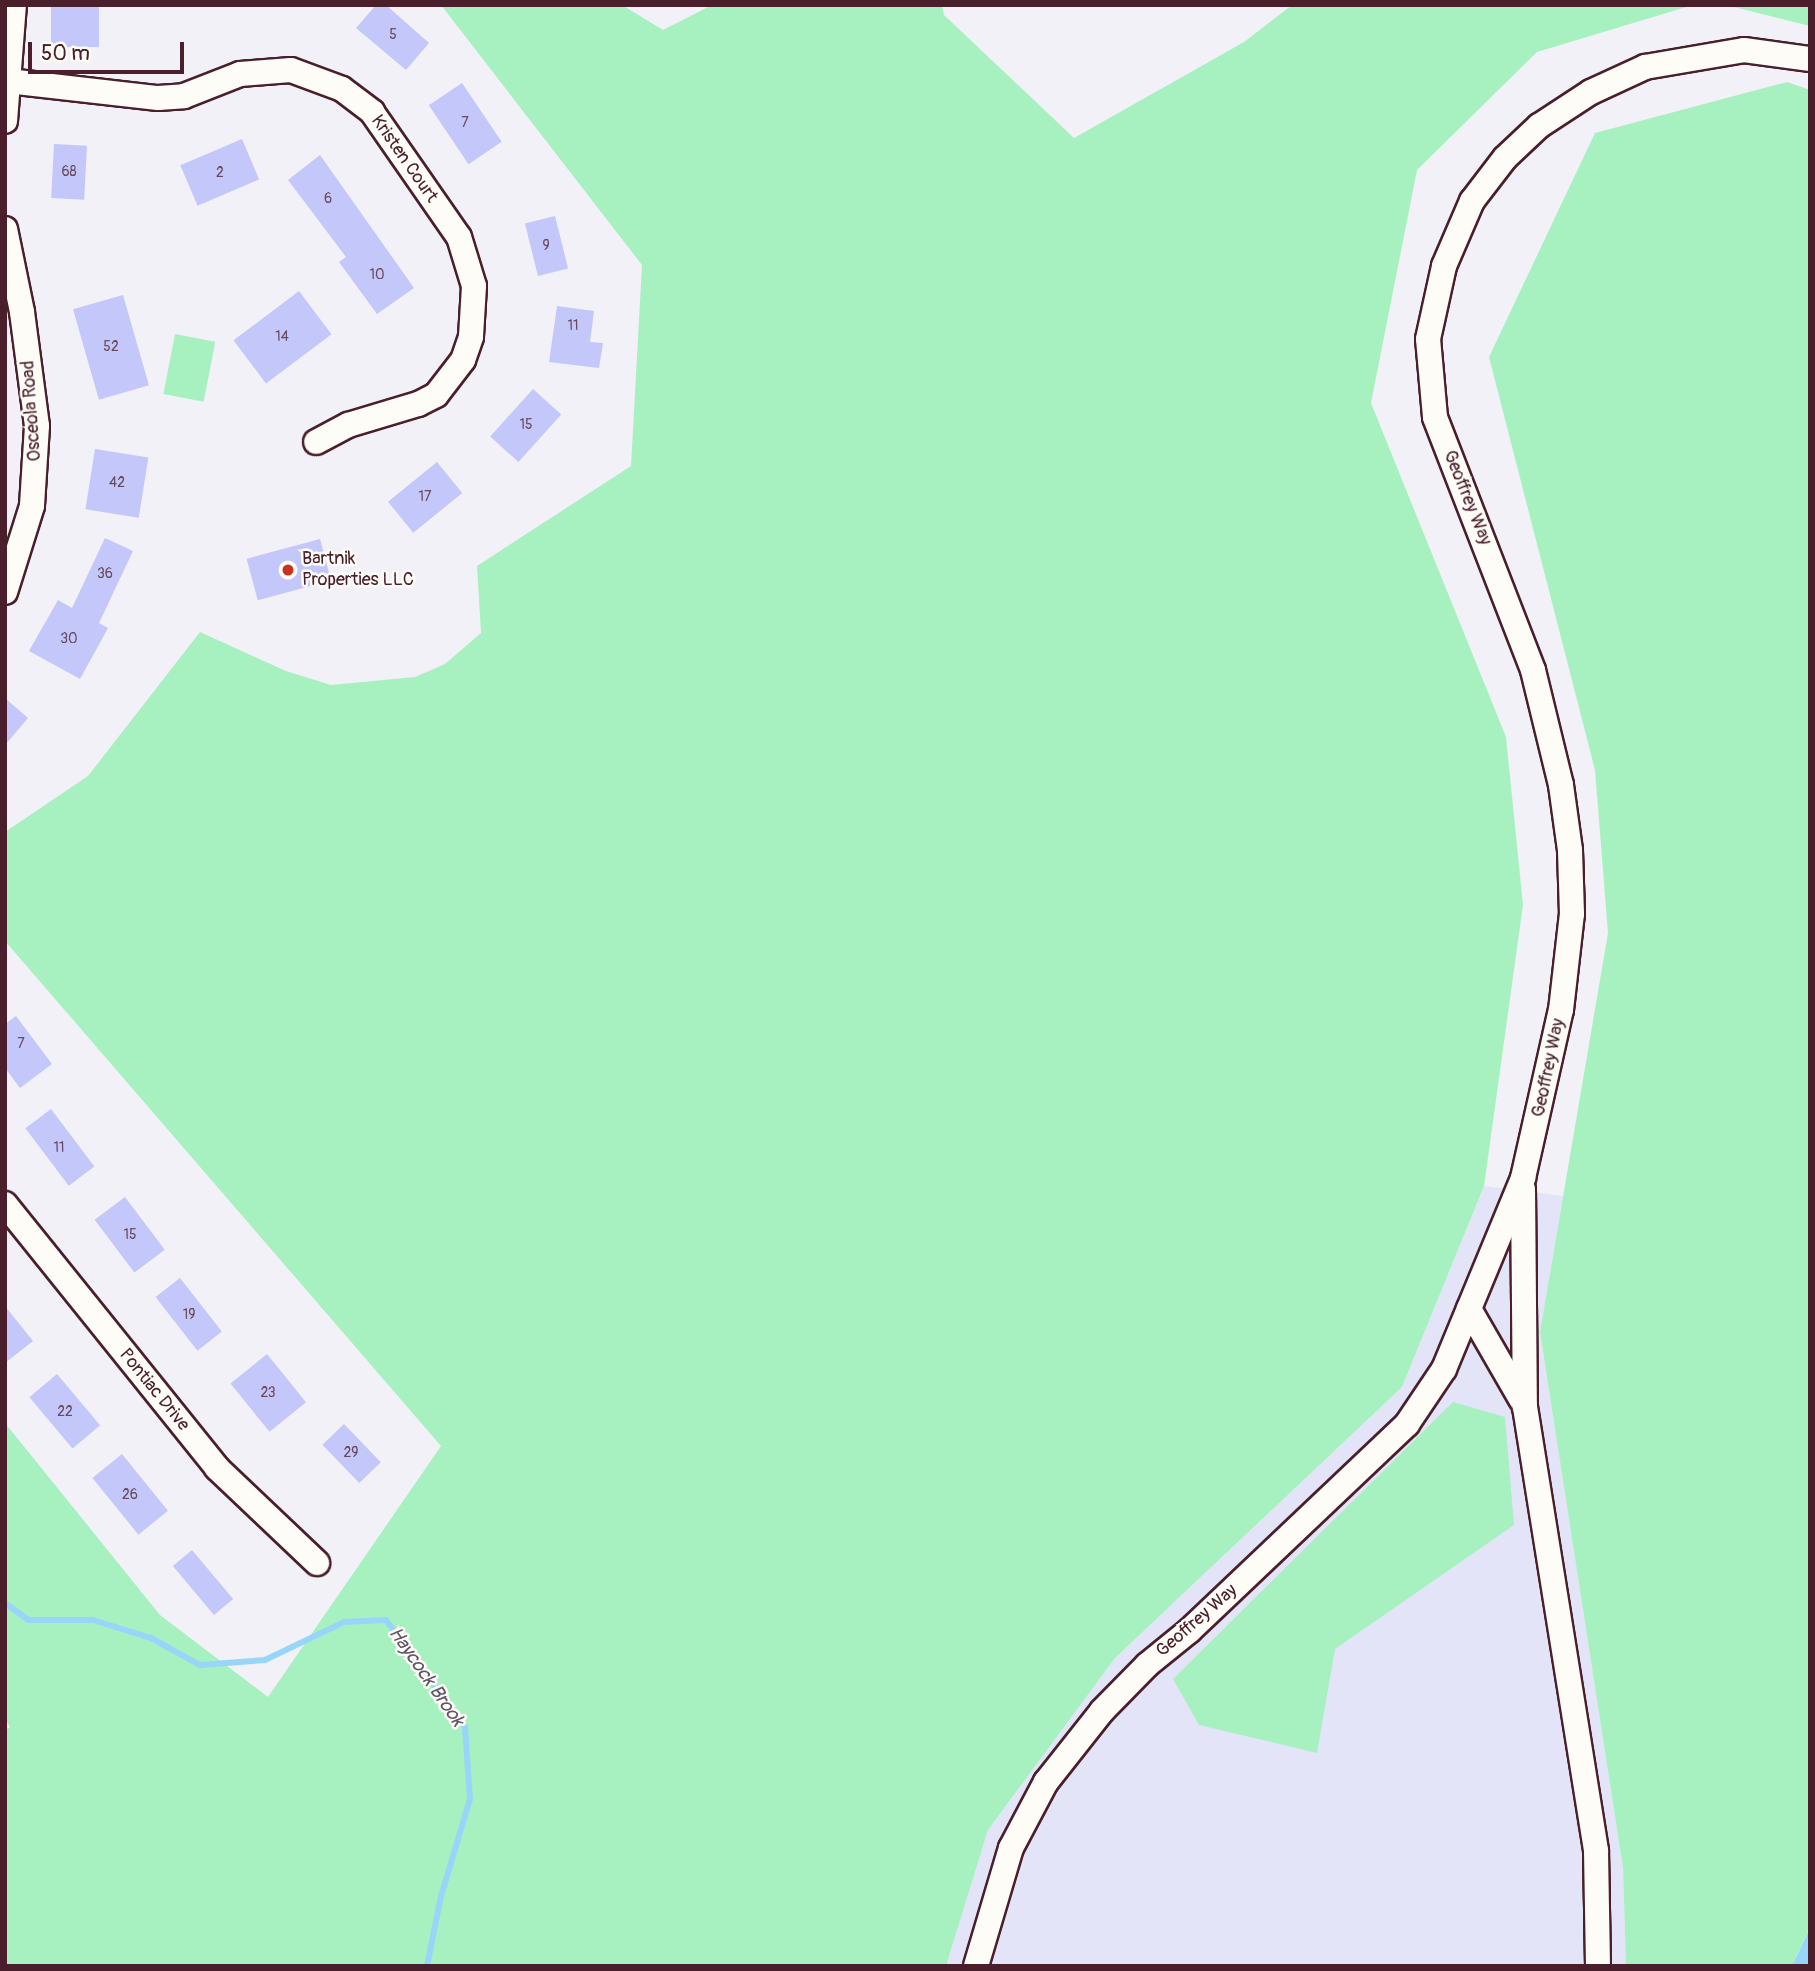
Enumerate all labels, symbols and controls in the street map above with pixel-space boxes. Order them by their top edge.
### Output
house number: 5 [389,27,397,43]
scale bar [32,28,187,72]
text: 50 m [41,40,90,67]
street label: Kristen Court [366,111,442,207]
house number: 7 [461,115,469,131]
house number: 68 [61,164,77,180]
house number: 2 [216,165,224,181]
house number: 6 [324,191,332,207]
house number: 9 [542,238,550,254]
house number: 10 [369,267,385,283]
house number: 11 [568,318,578,334]
house number: 14 [275,329,289,345]
house number: 52 [103,339,119,355]
street label: Osceola Road [18,360,46,462]
house number: 15 [519,417,533,433]
street label: Geoffrey Way [1438,447,1496,549]
house number: 42 [109,475,125,491]
house number: 17 [419,489,431,505]
place label: Bartnik Properties LLC [302,549,414,592]
marker: Bartnik Properties LLC [280,562,296,578]
house number: 36 [97,566,113,582]
house number: 30 [60,631,78,647]
street label: Geoffrey Way [1528,1017,1570,1119]
house number: 7 [17,1036,25,1052]
house number: 11 [54,1140,64,1156]
house number: 15 [123,1227,137,1243]
house number: 19 [183,1307,195,1323]
street label: Pontiac Drive [114,1344,194,1436]
house number: 23 [260,1385,276,1401]
house number: 22 [57,1404,73,1420]
house number: 29 [343,1445,359,1461]
house number: 26 [122,1487,138,1503]
street label: Geoffrey Way [1152,1580,1242,1662]
water label: Haycock Brook [383,1623,469,1731]

